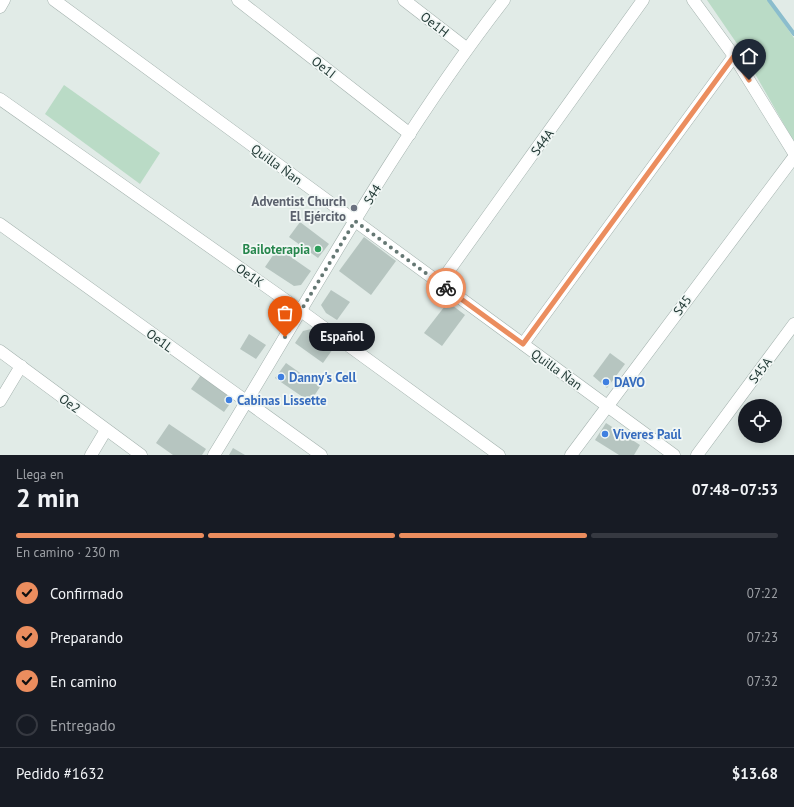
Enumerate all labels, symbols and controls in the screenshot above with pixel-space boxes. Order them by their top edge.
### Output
street label: Oe1H [417,8,452,41]
pin [732,39,766,80]
icon: home [738,45,760,67]
street label: Oe1I [308,53,339,82]
street label: S44A [527,125,558,159]
street label: Quilla Ñan [248,140,306,189]
street label: S44 [360,181,385,208]
place label: Adventist Church El Ejército [252,193,346,225]
marker: Adventist Church El Ejército [349,203,359,213]
place label: Bailoterapia [243,241,310,258]
marker: Bailoterapia [313,244,323,254]
street label: Oe1K [232,260,267,291]
courier [426,268,466,308]
icon: bike [435,277,457,299]
street label: S45 [669,292,696,319]
pin [268,296,302,337]
icon: bag [274,302,296,324]
callout: Español [309,323,375,351]
street label: Oe1L [143,325,177,356]
text: Español [320,328,364,345]
street label: Quilla Ñan [528,345,586,394]
street label: S45A [745,353,776,387]
place label: Danny's Cell [289,369,356,386]
marker: Danny's Cell [276,372,286,382]
place label: DAVO [614,374,645,391]
marker: DAVO [601,377,611,387]
street label: Oe2 [56,390,84,417]
place label: Cabinas Lissette [237,392,327,409]
marker: Cabinas Lissette [224,395,234,405]
map controls [738,399,782,443]
button: locate [738,399,782,443]
place label: Viveres Paúl [612,426,681,443]
marker: Viveres Paúl [600,429,610,439]
text: Llega en [16,466,64,483]
text: 07:48–07:53 [692,480,778,499]
text: 2 min [16,481,79,514]
text: En camino · 230 m [16,544,120,561]
icon: check [16,582,38,604]
text: Confirmado [50,584,123,603]
text: 07:22 [747,585,778,602]
icon: check [16,626,38,648]
text: Preparando [50,628,123,647]
text: 07:23 [747,629,778,646]
icon: check [16,670,38,692]
text: En camino [50,672,117,691]
text: 07:32 [747,673,778,690]
text: Entregado [50,716,116,735]
text: Pedido #1632 [16,764,105,783]
text: $13.68 [732,764,778,783]

